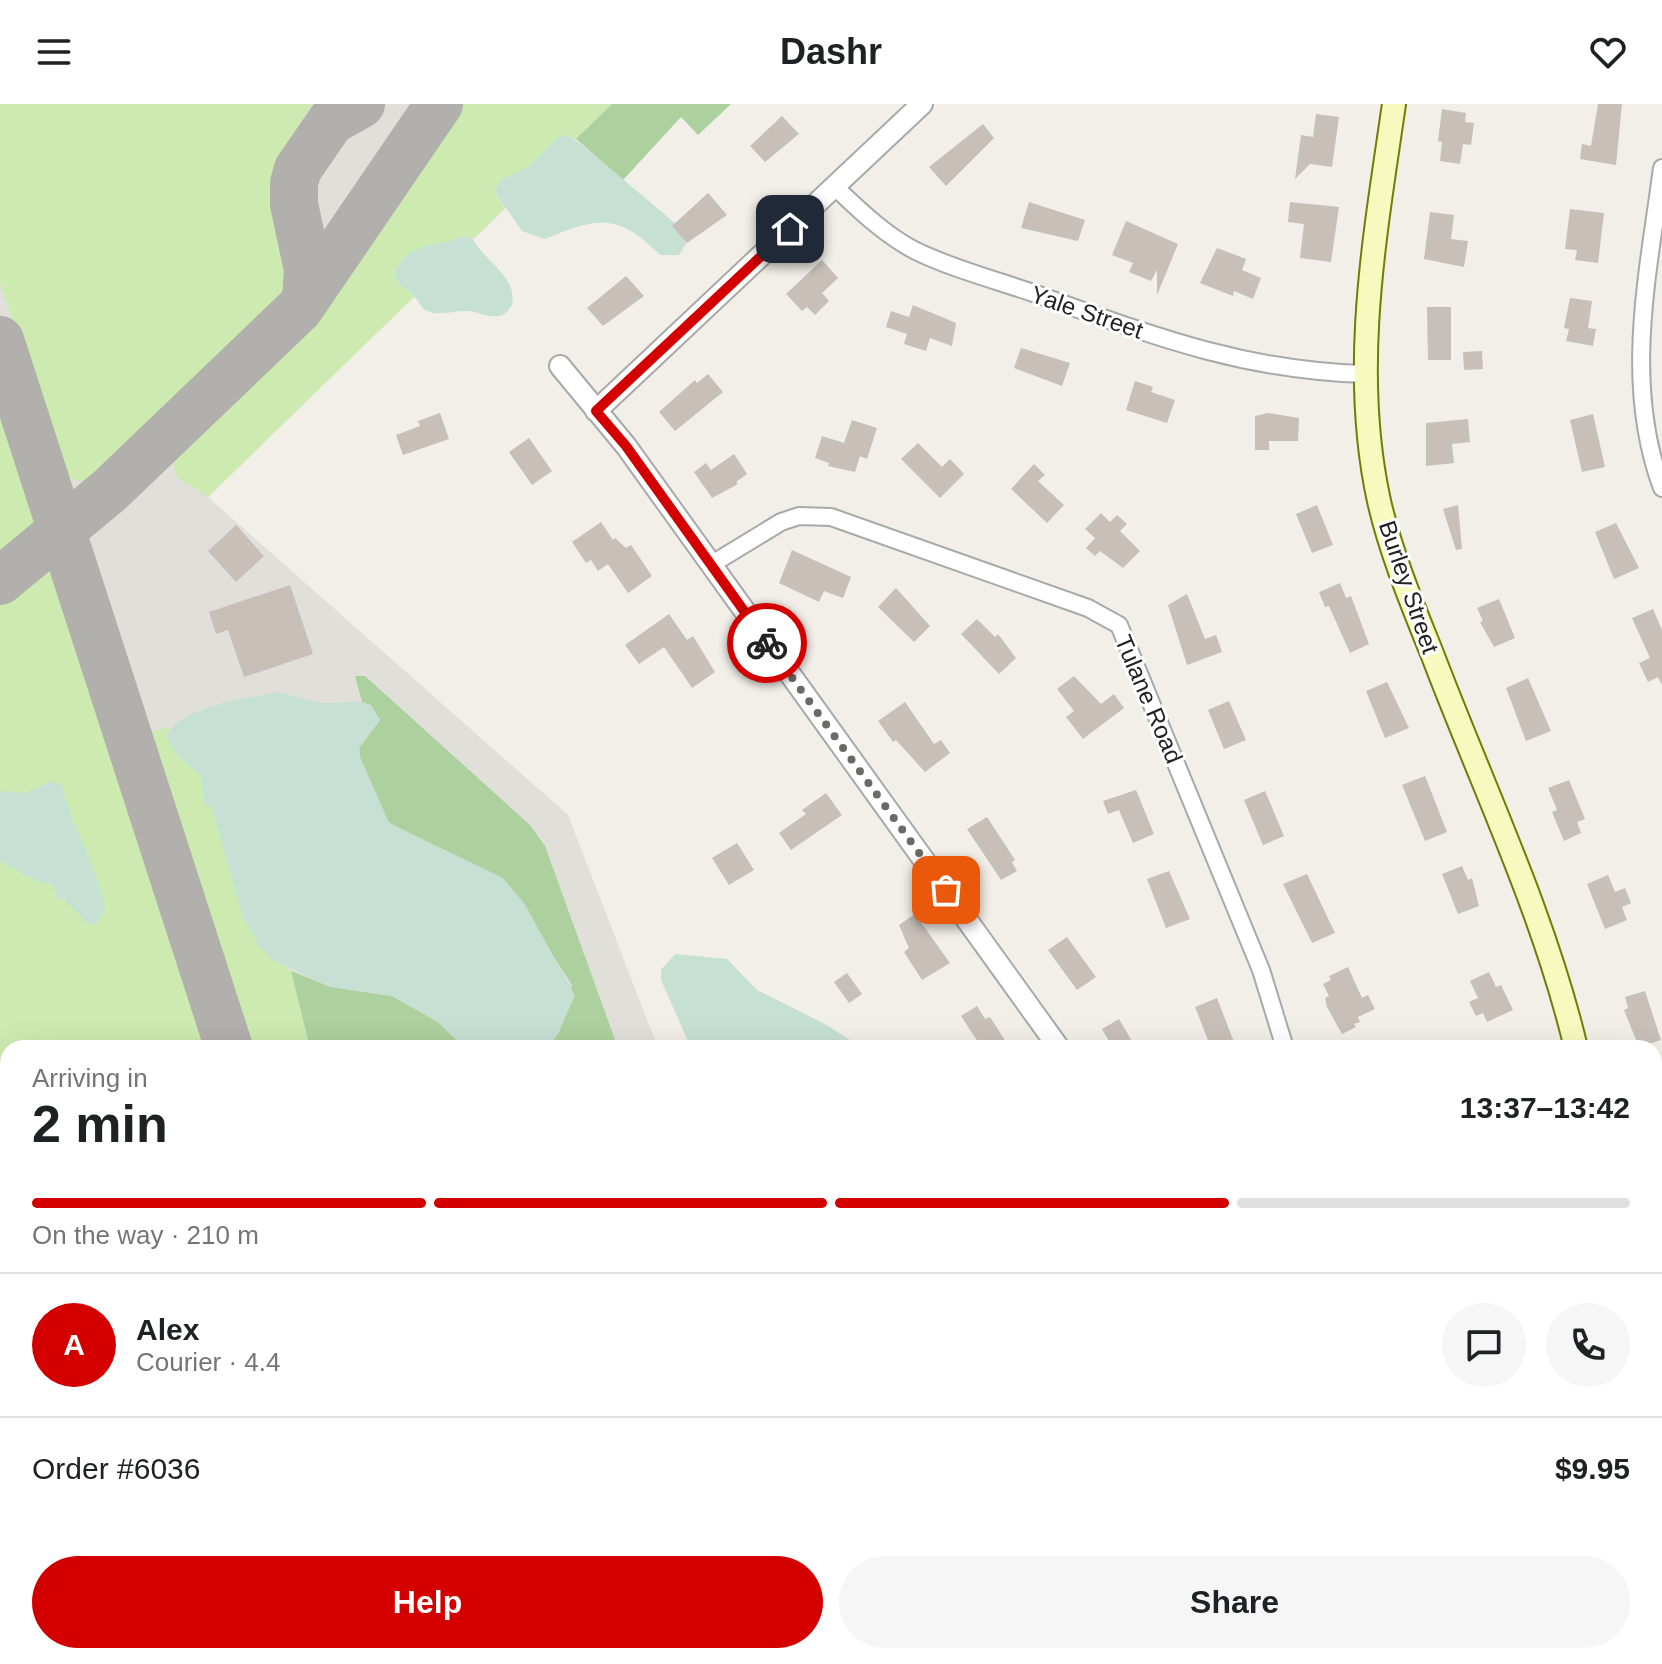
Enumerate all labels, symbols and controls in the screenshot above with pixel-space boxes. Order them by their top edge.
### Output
icon: menu [32,30,76,74]
icon: heart [1586,30,1630,74]
text: Dashr [780,31,882,72]
pin [756,195,824,263]
icon: home [768,207,812,251]
street label: Yale Street [1027,280,1147,344]
street label: Burley Street [1374,517,1444,657]
courier [727,603,807,683]
icon: bike [745,621,789,665]
street label: Tulane Road [1110,631,1188,767]
pin [912,856,980,924]
icon: bag [924,868,968,912]
text: Arriving in [32,1063,148,1093]
text: 13:37–13:42 [1460,1091,1630,1124]
text: 2 min [32,1095,168,1153]
text: On the way · 210 m [32,1220,259,1250]
button: chat [1442,1303,1526,1387]
button: phone [1546,1303,1630,1387]
text: Alex [136,1313,199,1346]
text: A [63,1328,85,1361]
text: Courier · 4.4 [136,1347,281,1377]
text: Order #6036 [32,1452,200,1485]
text: $9.95 [1555,1452,1630,1485]
button: Help [32,1556,823,1648]
button: Share [839,1556,1630,1648]

